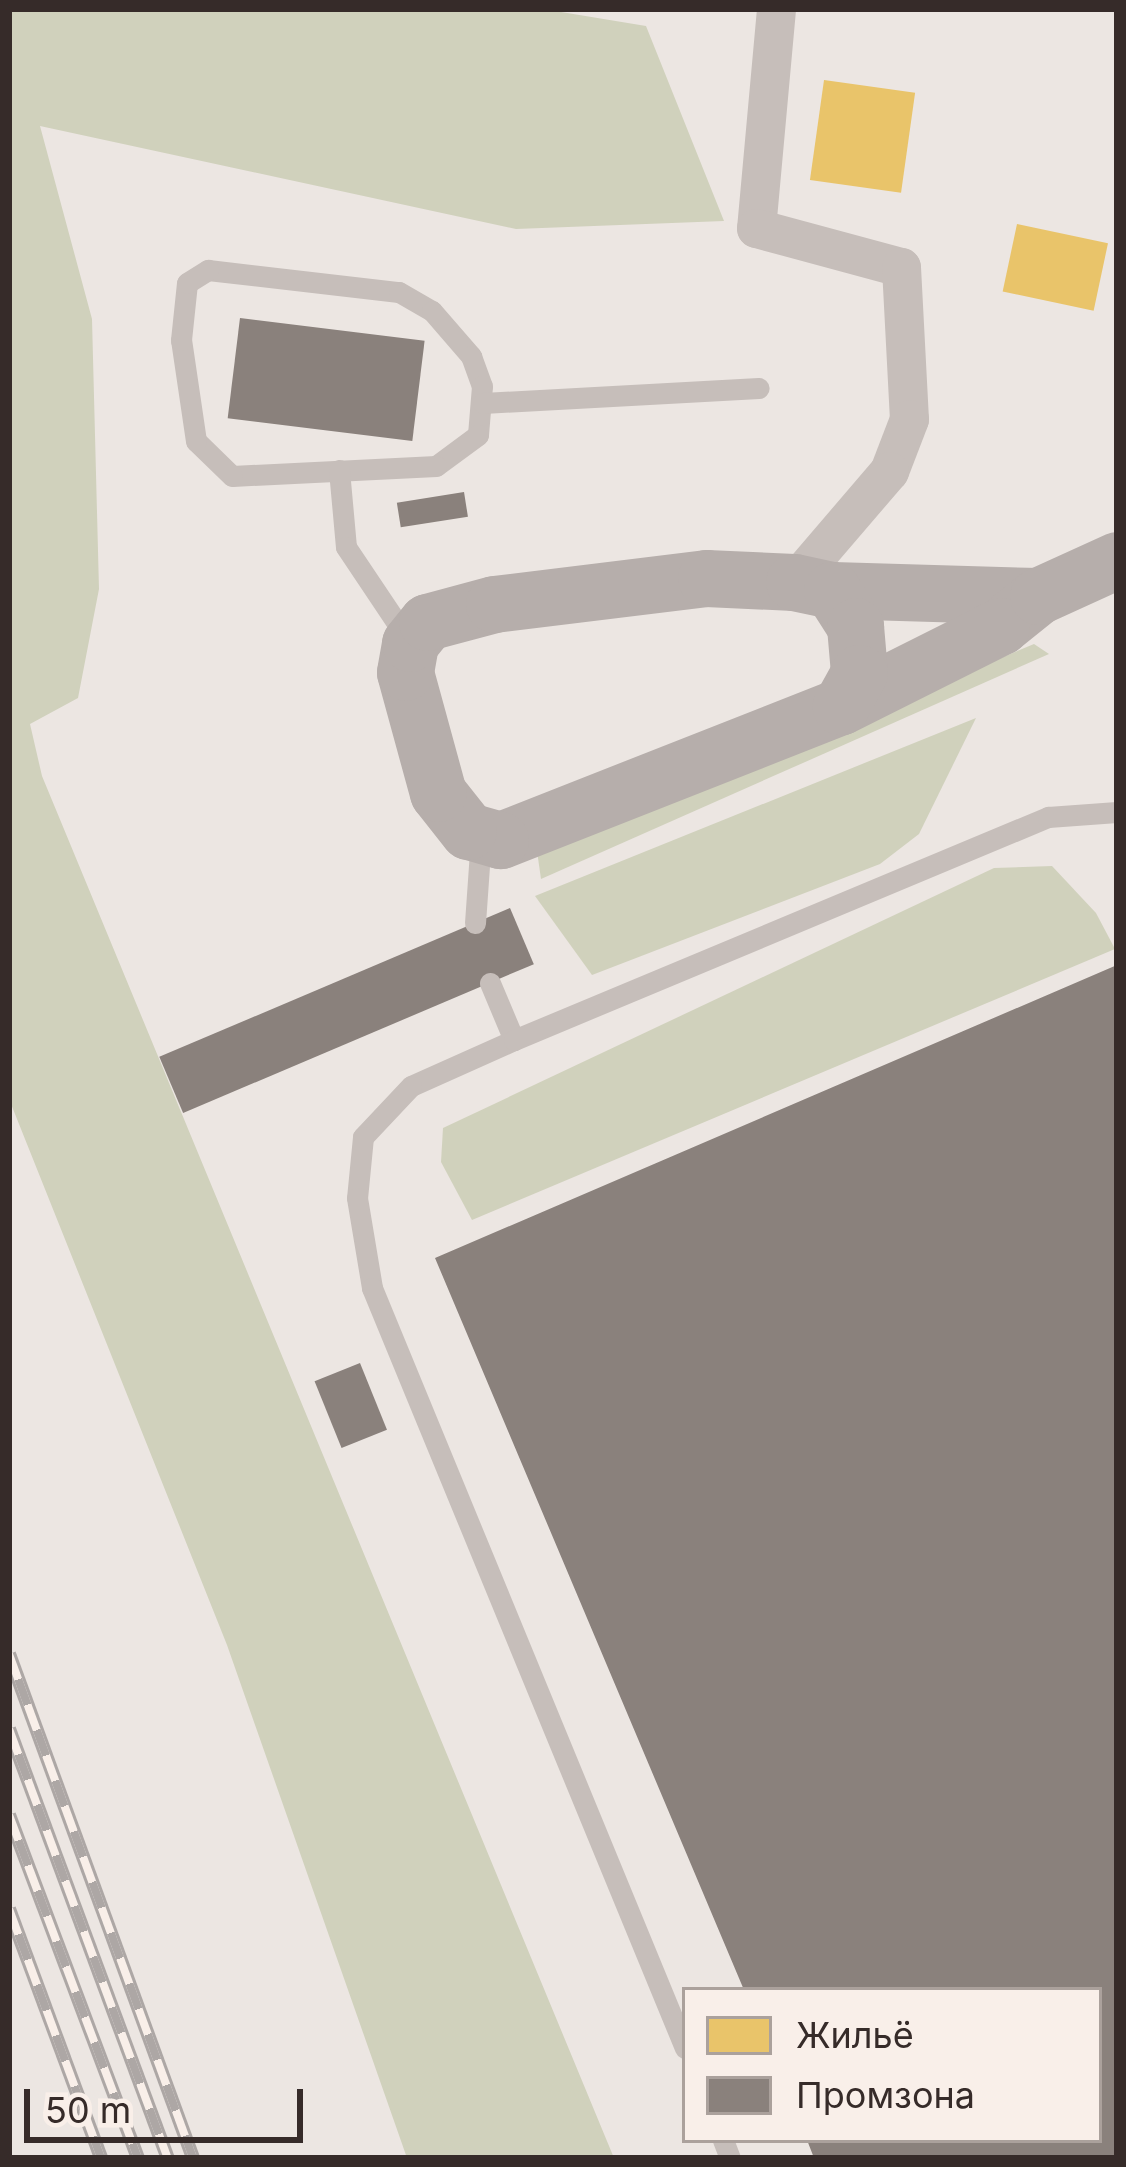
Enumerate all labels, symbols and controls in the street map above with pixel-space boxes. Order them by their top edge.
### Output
legend [682,1987,1102,2143]
text: Жильё [796,2013,914,2057]
scale bar [30,2065,309,2139]
text: Промзона [796,2073,975,2117]
text: 50 m [45,2088,131,2132]

